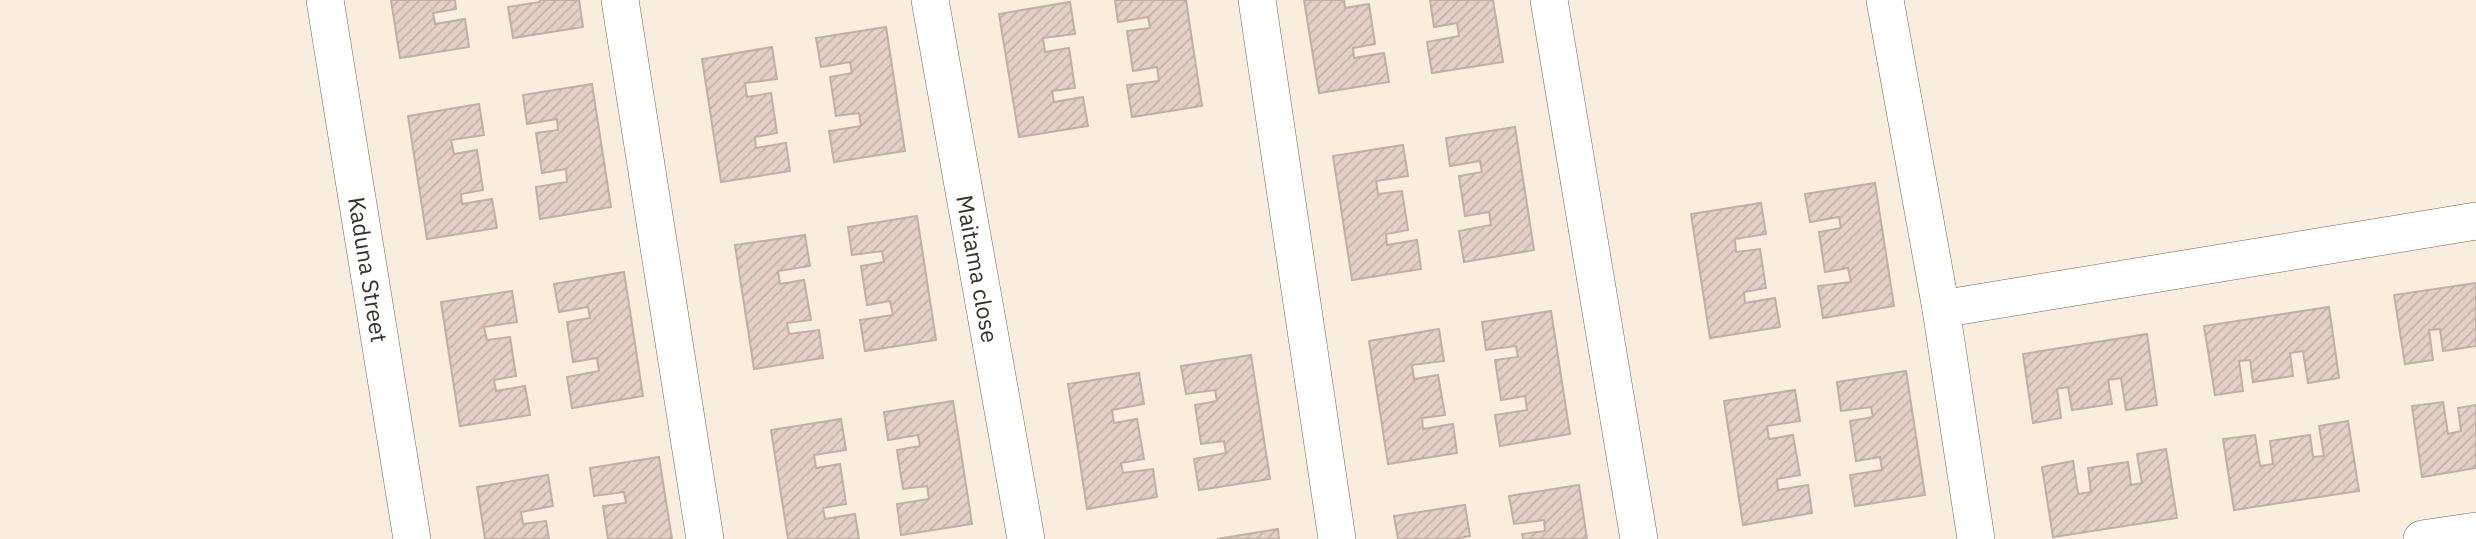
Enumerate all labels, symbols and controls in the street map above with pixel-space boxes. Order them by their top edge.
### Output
street label: Maitama close [950,193,1006,345]
street label: Kaduna Street [342,195,395,344]

